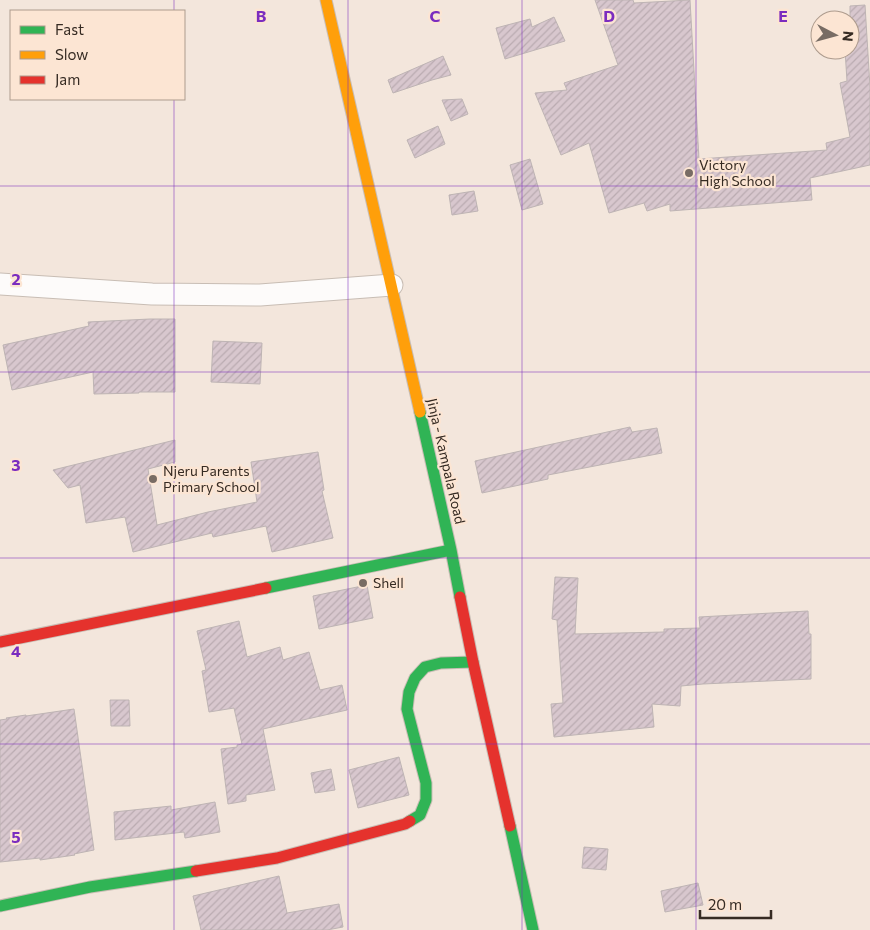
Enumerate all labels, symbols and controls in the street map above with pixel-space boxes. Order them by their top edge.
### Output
text: B [256,6,267,25]
text: C [430,6,441,25]
text: D [603,6,615,25]
text: E [778,6,788,25]
legend [10,10,185,100]
north arrow [810,10,860,60]
text: Fast [55,20,84,38]
text: N [839,30,857,43]
text: Slow [55,45,88,63]
text: Jam [55,70,80,88]
place label: Victory High School [699,156,775,189]
marker: Victory High School [683,167,695,179]
text: 2 [11,269,21,288]
street label: Jinja - Kampala Road [424,396,469,525]
text: 3 [11,455,21,474]
place label: Njeru Parents Primary School [163,462,259,495]
marker: Njeru Parents Primary School [147,473,159,485]
place label: Shell [373,574,404,591]
marker: Shell [357,577,369,589]
text: 4 [11,641,21,660]
text: 5 [11,827,21,846]
scale bar [700,888,771,920]
text: 20 m [708,895,742,913]

